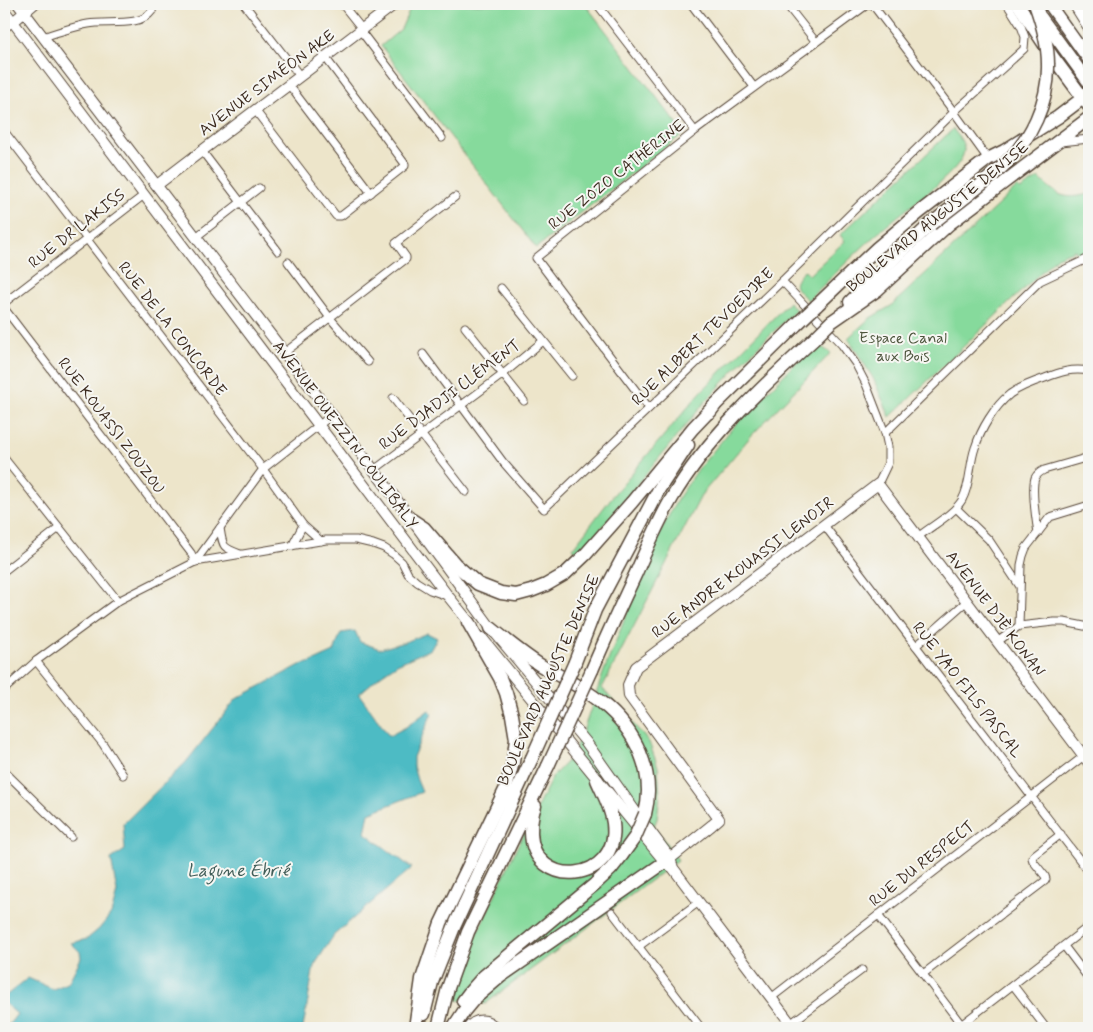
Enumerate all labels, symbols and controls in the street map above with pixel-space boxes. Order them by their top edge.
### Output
street label: AVENUE SIMÉON AKE [195,25,339,141]
street label: RUE ZOZO CATHÉRINE [544,115,690,235]
street label: BOULEVARD AUGUSTE DENISE [842,137,1034,297]
street label: RUE DR LAKISS [24,185,130,273]
street label: RUE DE LA CONCORDE [113,258,231,400]
street label: RUE ALBERT TEVOEDJRE [627,263,779,411]
park label: Espace Canal aux Bois [859,328,947,367]
street label: RUE DJADJI CLÉMENT [375,335,525,455]
street label: AVENUE OUEZZIN COULIBALY [267,337,423,533]
street label: RUE KOUASSI ZOUZOU [53,354,169,498]
street label: RUE ANDRE KOUASSI LENOIR [648,493,838,643]
street label: AVENUE DJÈ KONAN [941,547,1050,682]
street label: BOULEVARD AUGUSTE DENISE [493,571,605,789]
street label: RUE YAO FILS PASCAL [907,618,1027,762]
street label: RUE DU RESPECT [865,816,979,912]
water label: Lagune Ébrié [187,859,292,885]

